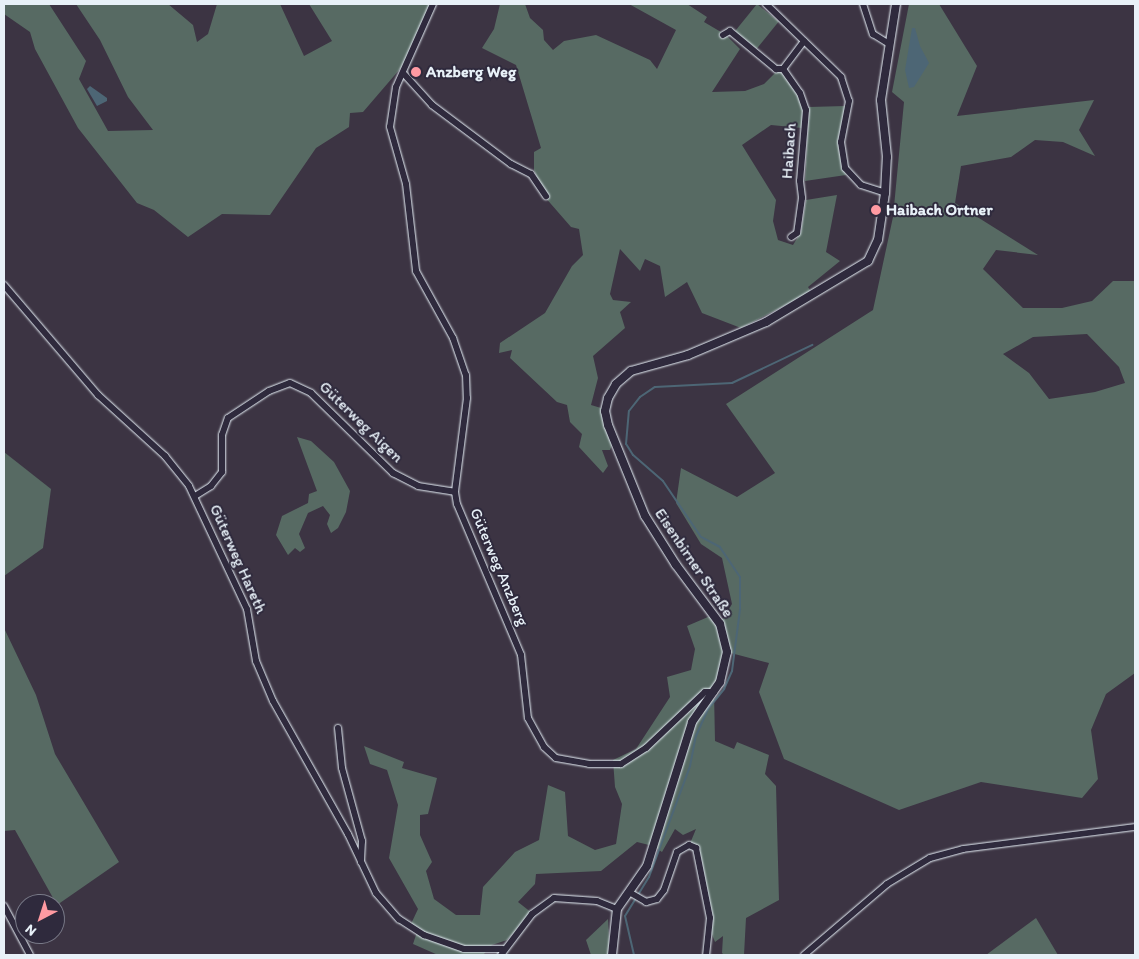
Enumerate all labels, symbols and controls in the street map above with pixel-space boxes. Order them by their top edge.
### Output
place label: Anzberg Weg [426,62,516,82]
marker: Anzberg Weg [410,66,422,78]
street label: Haibach [777,122,801,180]
place label: Haibach Ortner [886,200,993,220]
marker: Haibach Ortner [870,204,882,216]
street label: Güterweg Aigen [315,377,407,467]
street label: Güterweg Hareth [205,501,271,617]
street label: Güterweg Anzberg [465,505,533,629]
street label: Eisenbirner Straße [650,505,738,621]
north arrow [15,894,65,944]
text: N [22,921,40,940]

